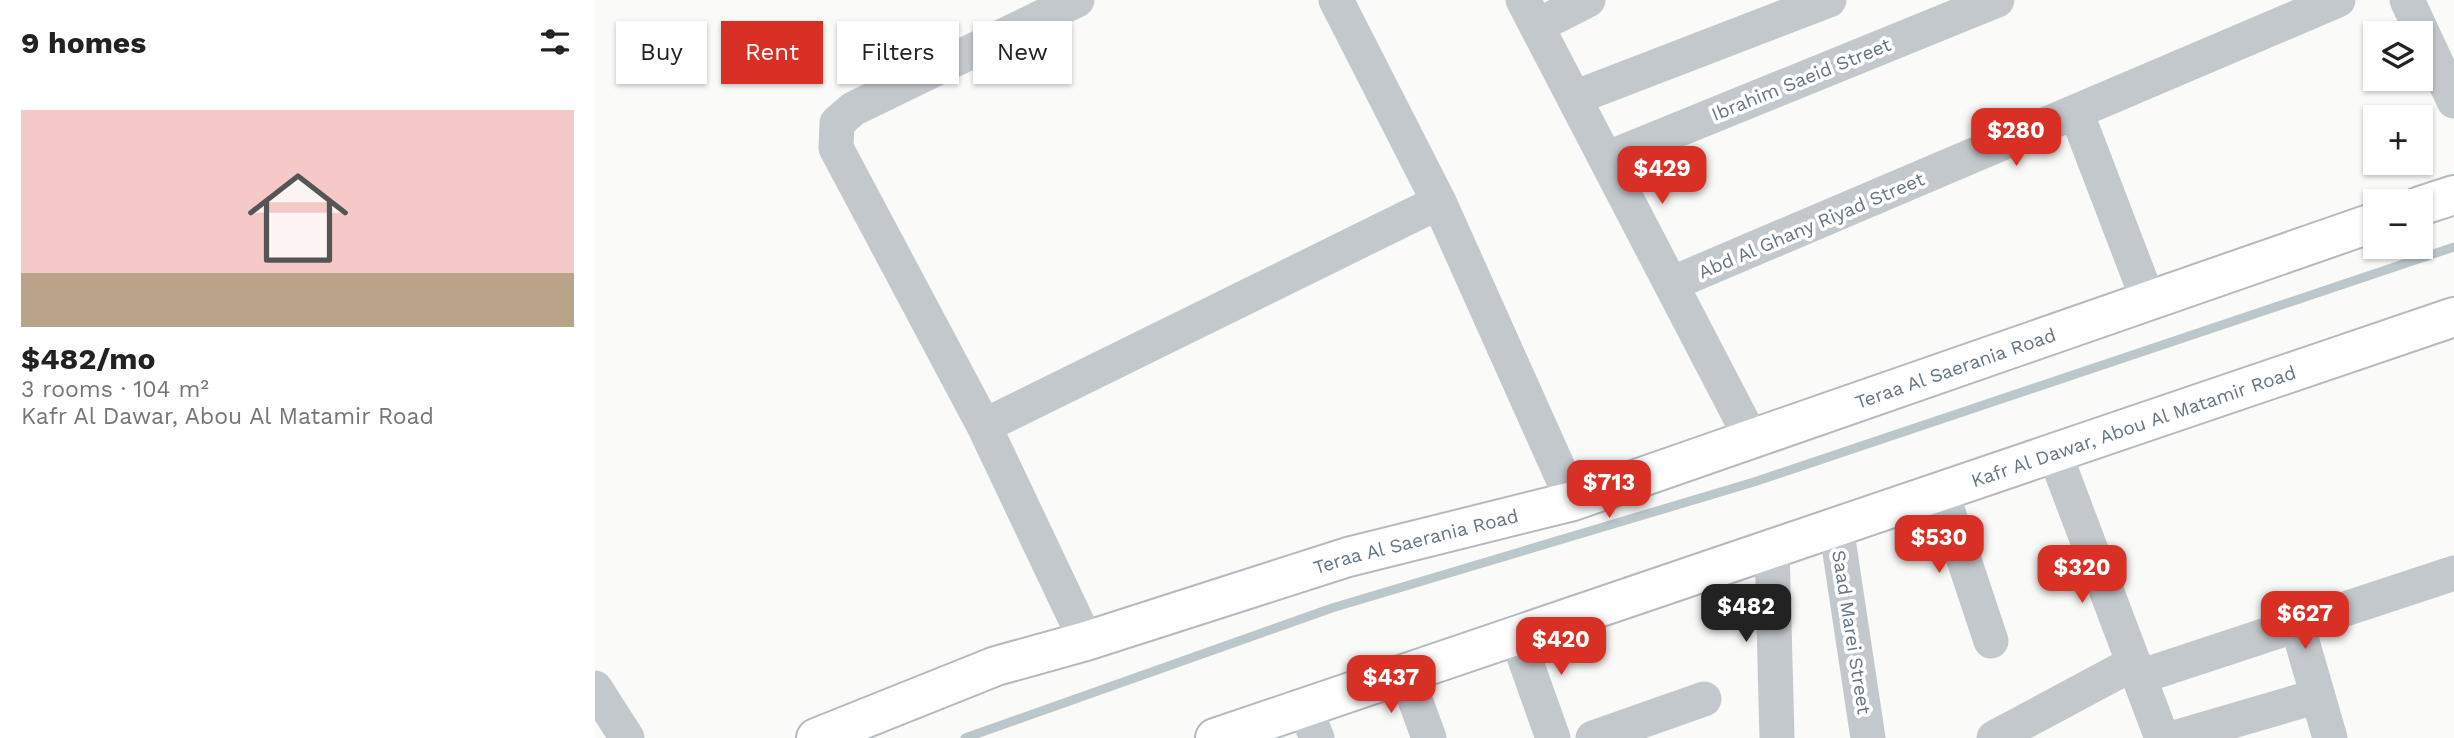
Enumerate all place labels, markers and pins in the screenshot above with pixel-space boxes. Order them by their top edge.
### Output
pin: $280 [1975,108,2057,168]
pin: $429 [1621,146,1703,206]
pin: $713 [1568,461,1650,520]
pin: $530 [1898,516,1980,575]
pin: $320 [2041,546,2123,605]
pin: $482 [1705,584,1787,644]
pin: $627 [2264,592,2346,651]
pin: $420 [1520,618,1602,677]
pin: $437 [1350,656,1432,715]

